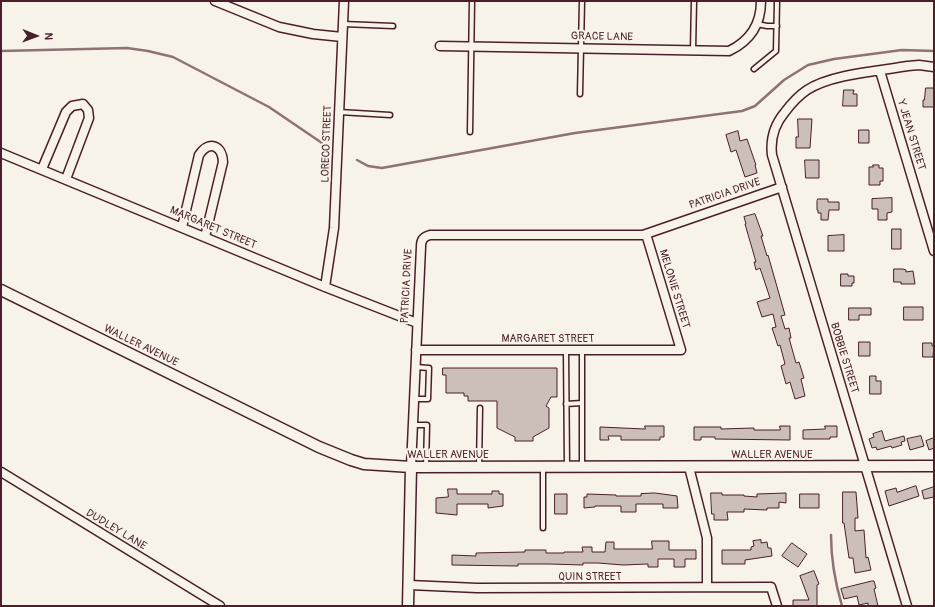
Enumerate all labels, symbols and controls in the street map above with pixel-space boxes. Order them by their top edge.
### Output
north arrow [16,16,56,56]
street label: GRACE LANE [571,30,633,44]
text: N [42,32,55,40]
street label: Y JEAN STREET [894,98,928,172]
street label: LORECO STREET [319,105,335,183]
street label: PATRICIA DRIVE [687,176,763,212]
street label: MARGARET STREET [168,204,258,252]
street label: PATRICIA DRIVE [398,248,416,324]
street label: MELONIE STREET [656,248,692,330]
street label: BOBBIE STREET [827,321,861,395]
street label: WALLER AVENUE [102,322,180,370]
street label: MARGARET STREET [502,332,594,346]
street label: WALLER AVENUE [407,448,489,462]
street label: WALLER AVENUE [731,448,813,462]
street label: DUDLEY LANE [83,507,149,553]
street label: QUIN STREET [558,570,622,584]

